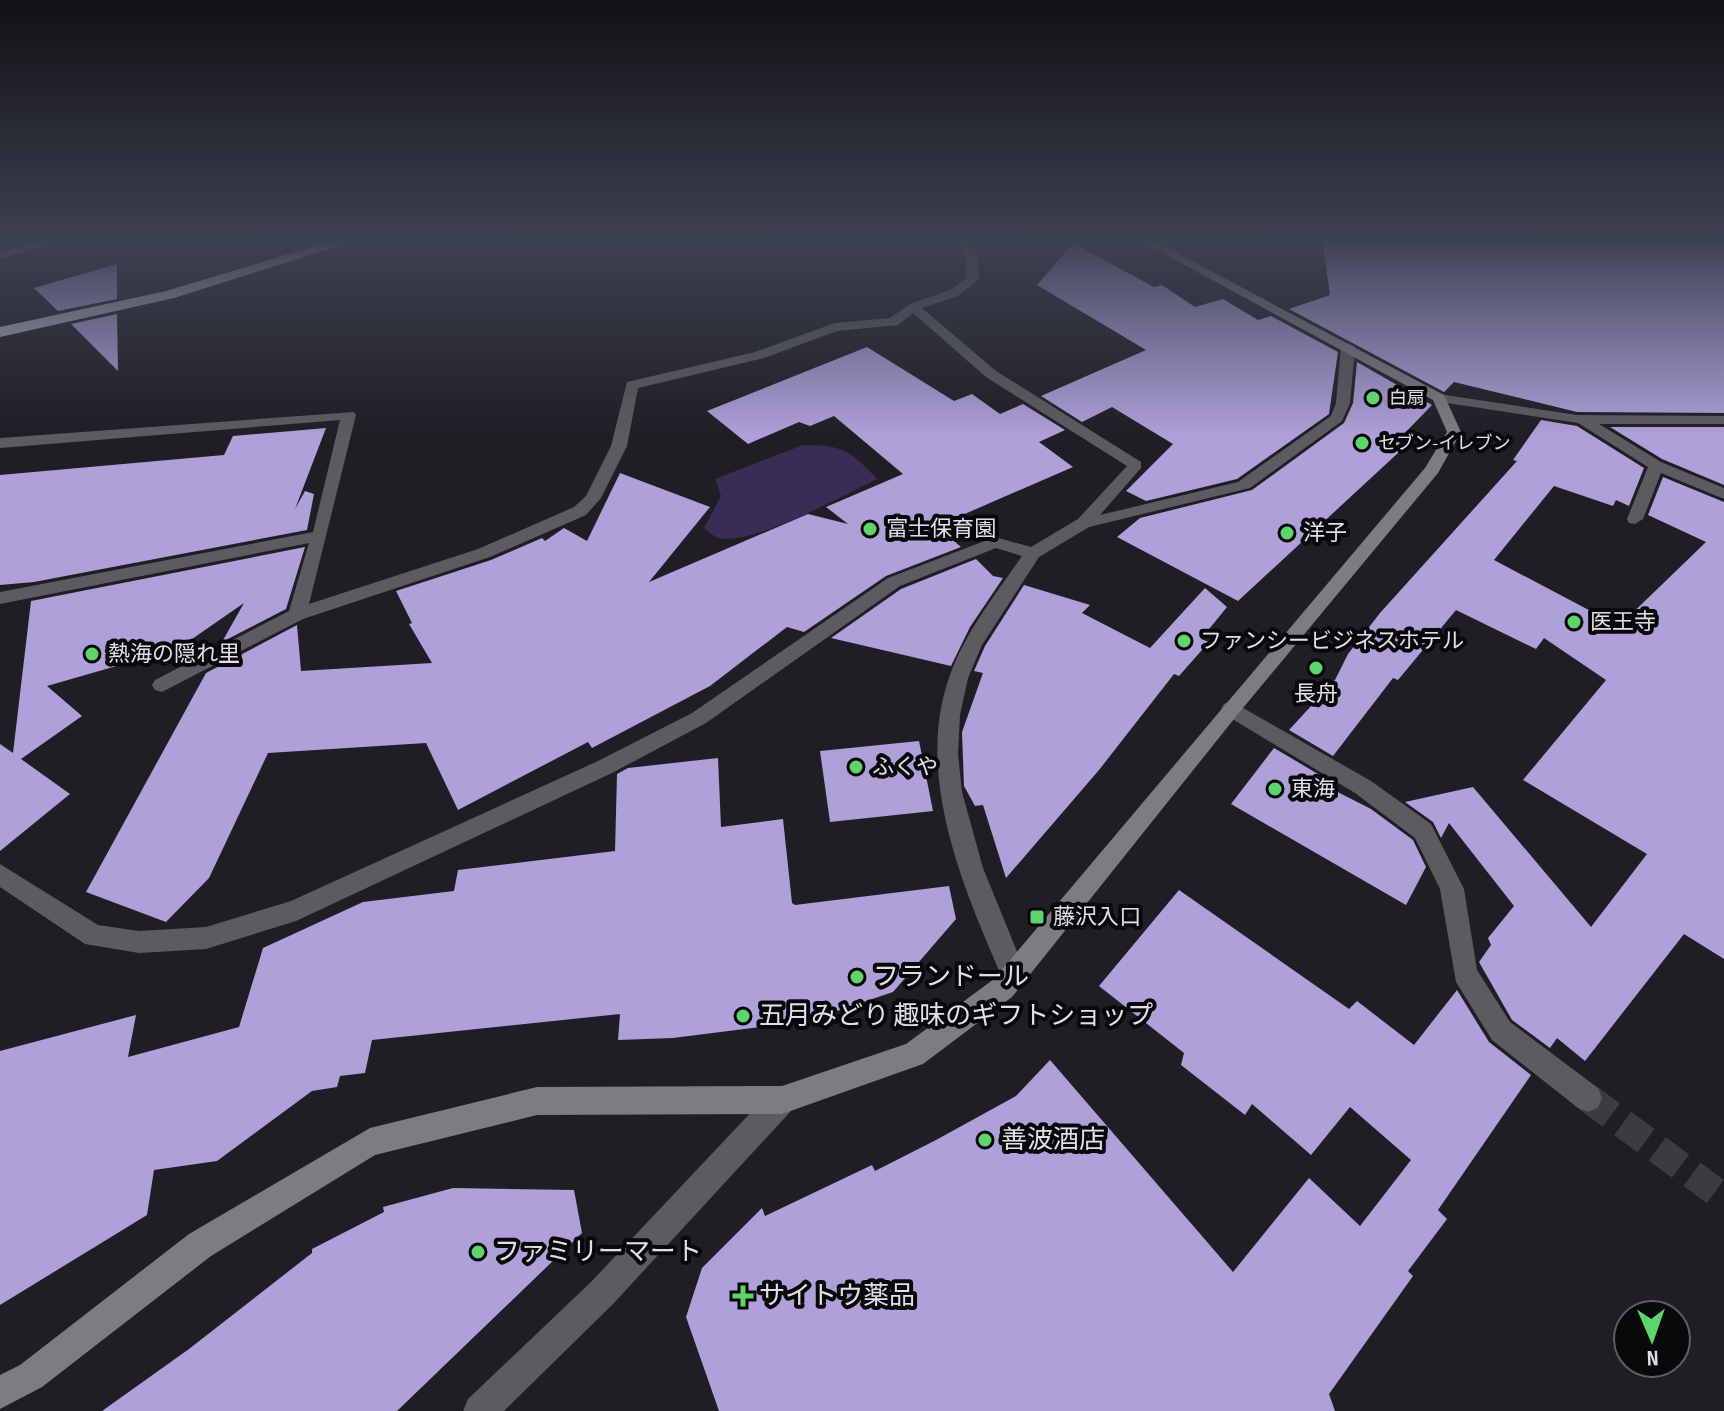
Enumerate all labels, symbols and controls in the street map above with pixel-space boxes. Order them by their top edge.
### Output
place label: 白扇 [1389,388,1425,409]
marker: 白扇 [1364,389,1382,407]
place label: セブン-イレブン [1378,433,1511,454]
marker: セブン-イレブン [1353,434,1371,452]
place label: 富士保育園 [886,516,996,543]
marker: 富士保育園 [861,520,879,538]
place label: 洋子 [1303,520,1347,547]
marker: 洋子 [1278,524,1296,542]
place label: 医王寺 [1590,609,1656,636]
marker: 医王寺 [1565,613,1583,631]
place label: ファンシービジネスホテル [1200,628,1464,655]
marker: ファンシービジネスホテル [1175,632,1193,650]
place label: 熱海の隠れ里 [108,641,240,668]
marker: 熱海の隠れ里 [83,645,101,663]
marker: 長舟 [1307,659,1325,677]
place label: 長舟 [1294,681,1338,708]
place label: ふくや [872,754,938,781]
marker: ふくや [847,758,865,776]
place label: 東海 [1291,776,1335,803]
marker: 東海 [1266,780,1284,798]
place label: 藤沢入口 [1053,904,1141,931]
marker: 藤沢入口 [1028,908,1046,926]
place label: フランドール [873,962,1029,993]
marker: フランドール [848,968,866,986]
place label: 五月みどり 趣味のギフトショップ [759,1001,1153,1032]
marker: 五月みどり 趣味のギフトショップ [734,1007,752,1025]
place label: 善波酒店 [1001,1125,1105,1156]
marker: 善波酒店 [976,1131,994,1149]
place label: ファミリーマート [494,1237,702,1268]
marker: ファミリーマート [469,1243,487,1261]
place label: サイトウ薬品 [759,1281,915,1312]
marker: サイトウ薬品 [734,1287,752,1305]
north arrow [1612,1299,1692,1379]
text: N [1646,1344,1659,1371]

